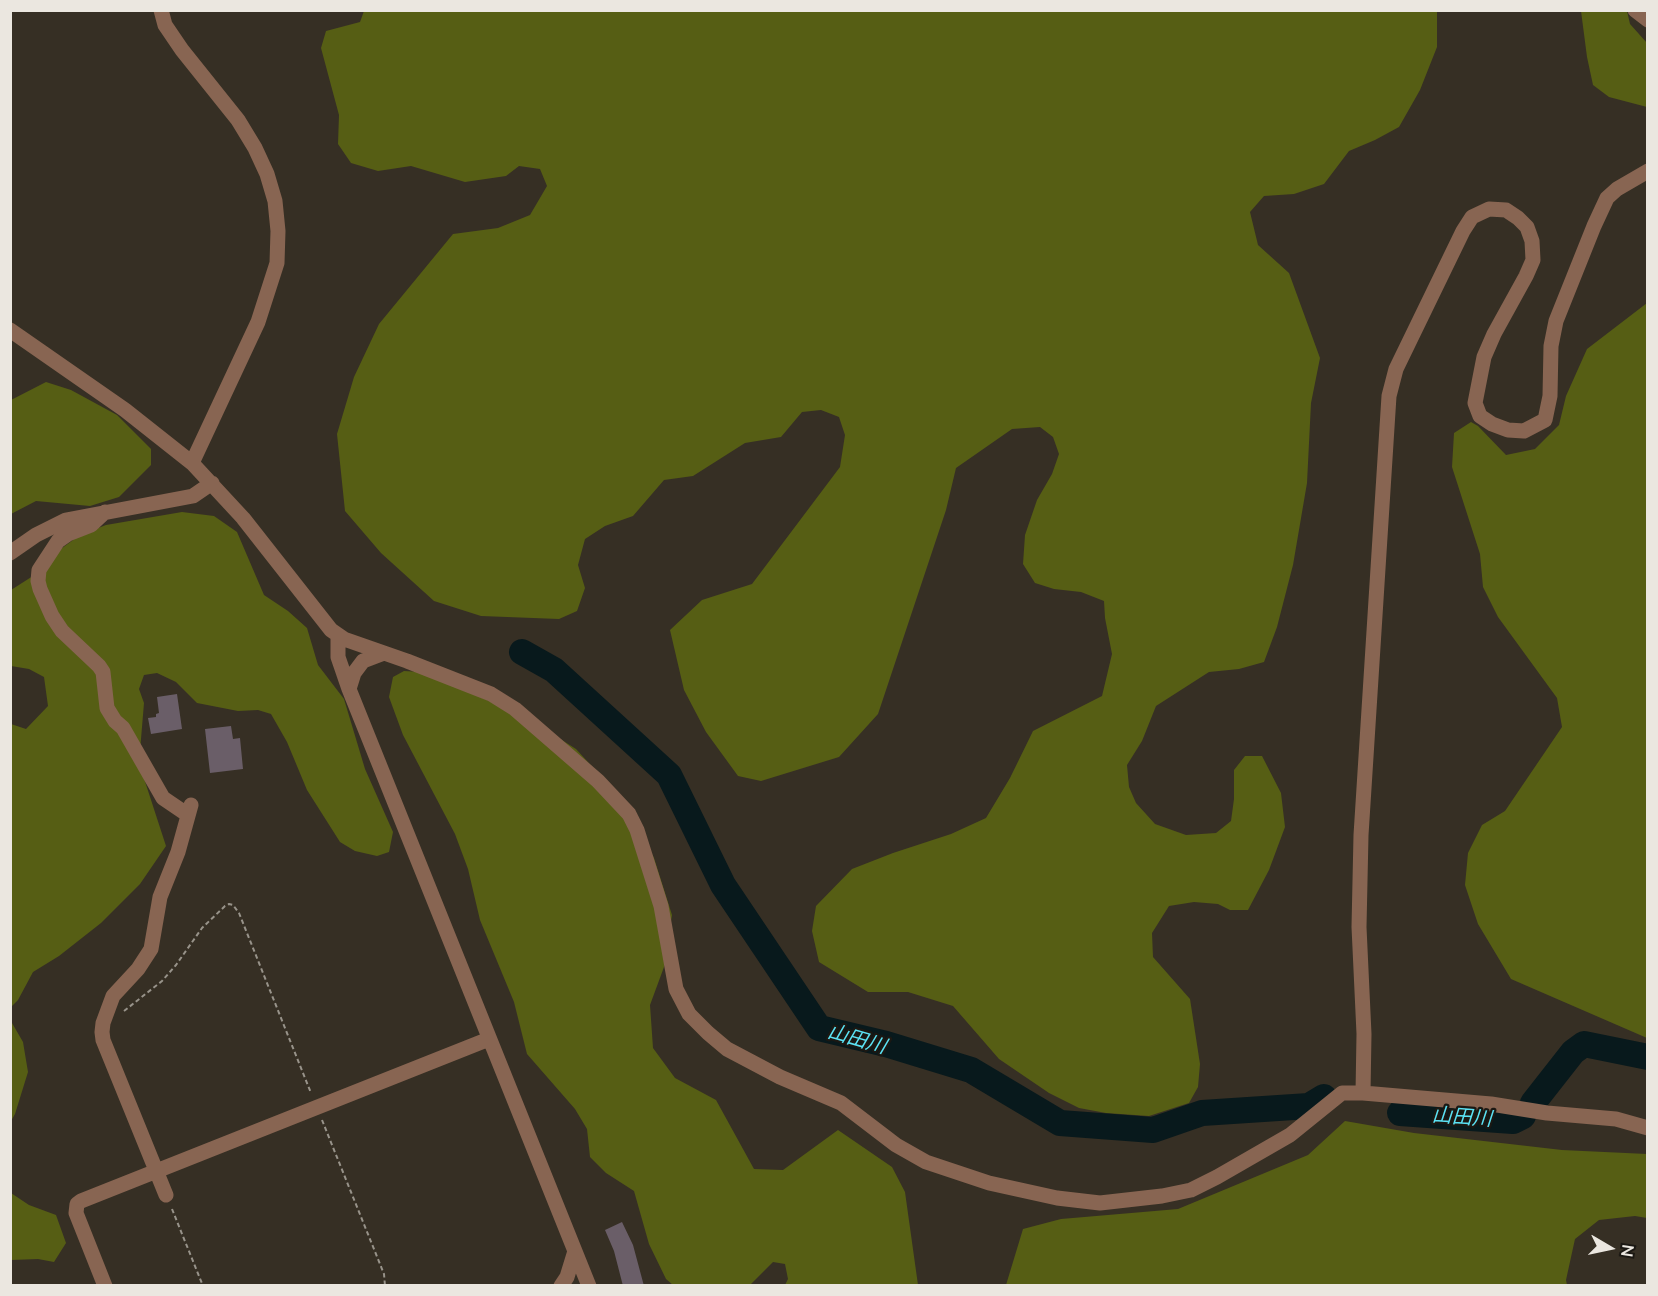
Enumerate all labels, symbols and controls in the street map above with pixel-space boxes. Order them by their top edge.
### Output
water label: 山田川 [825,1019,889,1059]
water label: 山田川 [1431,1103,1493,1131]
north arrow [1580,1218,1640,1278]
text: N [1618,1243,1639,1258]

